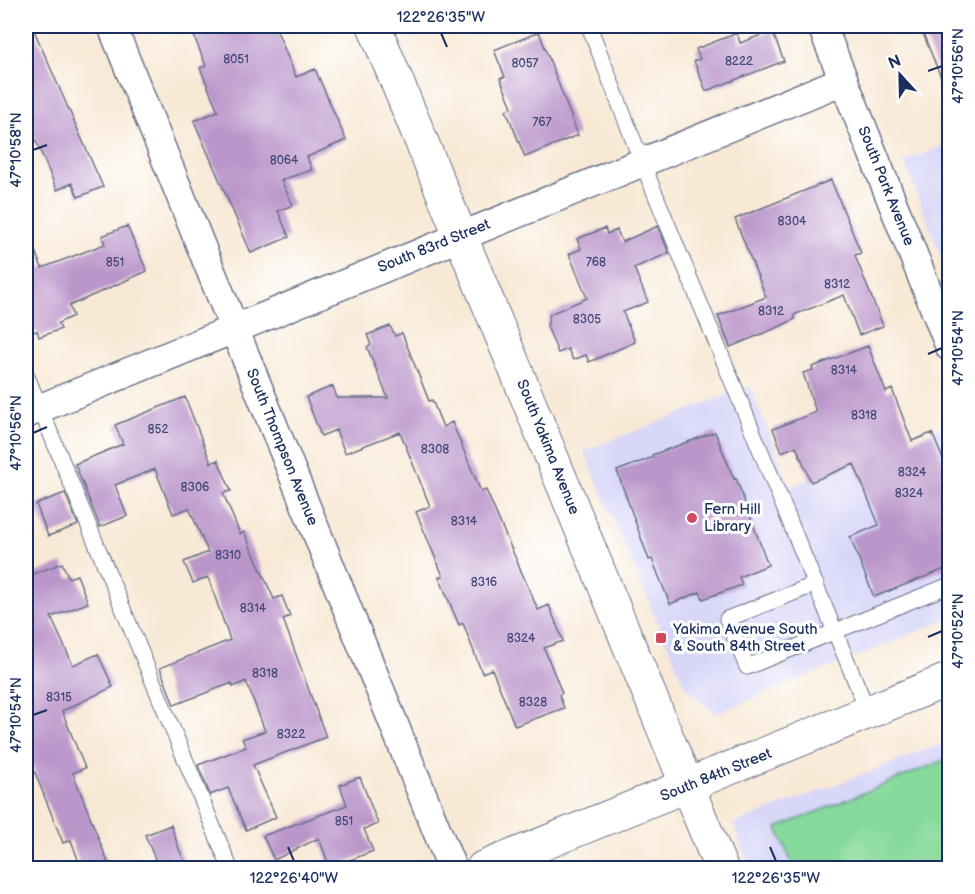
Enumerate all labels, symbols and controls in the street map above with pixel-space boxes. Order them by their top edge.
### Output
text: 122°26'35"W [397,8,486,27]
text: 47°10'56"N [949,28,968,104]
north arrow [870,45,930,105]
text: N [886,51,904,74]
house number: 8051 [223,52,249,67]
house number: 8222 [725,54,753,69]
house number: 8057 [512,56,539,71]
text: 47°10'58"N [7,112,26,188]
house number: 767 [532,115,552,130]
street label: South Park Avenue [853,123,919,249]
house number: 8064 [270,153,299,168]
house number: 8304 [778,214,807,229]
street label: South 83rd Street [375,215,493,277]
house number: 851 [106,255,124,270]
house number: 768 [586,255,606,270]
house number: 8312 [824,277,850,292]
house number: 8312 [758,304,784,319]
text: 47°10'54"N [949,310,968,386]
house number: 8305 [573,312,601,327]
house number: 8314 [831,363,858,378]
street label: South Thompson Avenue [242,366,322,528]
street label: South Yakima Avenue [512,377,584,517]
text: 47°10'56"N [7,395,26,471]
house number: 8318 [851,408,877,423]
house number: 852 [148,422,168,437]
house number: 8308 [421,442,449,457]
house number: 8324 [898,465,927,480]
house number: 8306 [181,480,209,495]
house number: 8324 [895,486,924,501]
place label: Fern Hill Library [704,500,760,536]
marker: Fern Hill Library [685,511,699,525]
house number: 8314 [451,514,478,529]
house number: 8310 [215,548,241,563]
house number: 8316 [471,575,497,590]
text: 47°10'52"N [949,593,968,669]
house number: 8314 [240,601,267,616]
place label: Yakima Avenue South & South 84th Street [672,620,818,656]
house number: 8324 [507,631,536,646]
marker: Yakima Avenue South & South 84th Street [654,631,668,645]
house number: 8318 [252,666,278,681]
text: 47°10'54"N [7,677,26,753]
house number: 8315 [46,690,72,705]
house number: 8328 [519,695,547,710]
house number: 8322 [277,727,305,742]
street label: South 84th Street [658,744,775,806]
house number: 851 [335,814,353,829]
text: 122°26'40"W [250,869,339,888]
text: 122°26'35"W [732,869,821,888]

